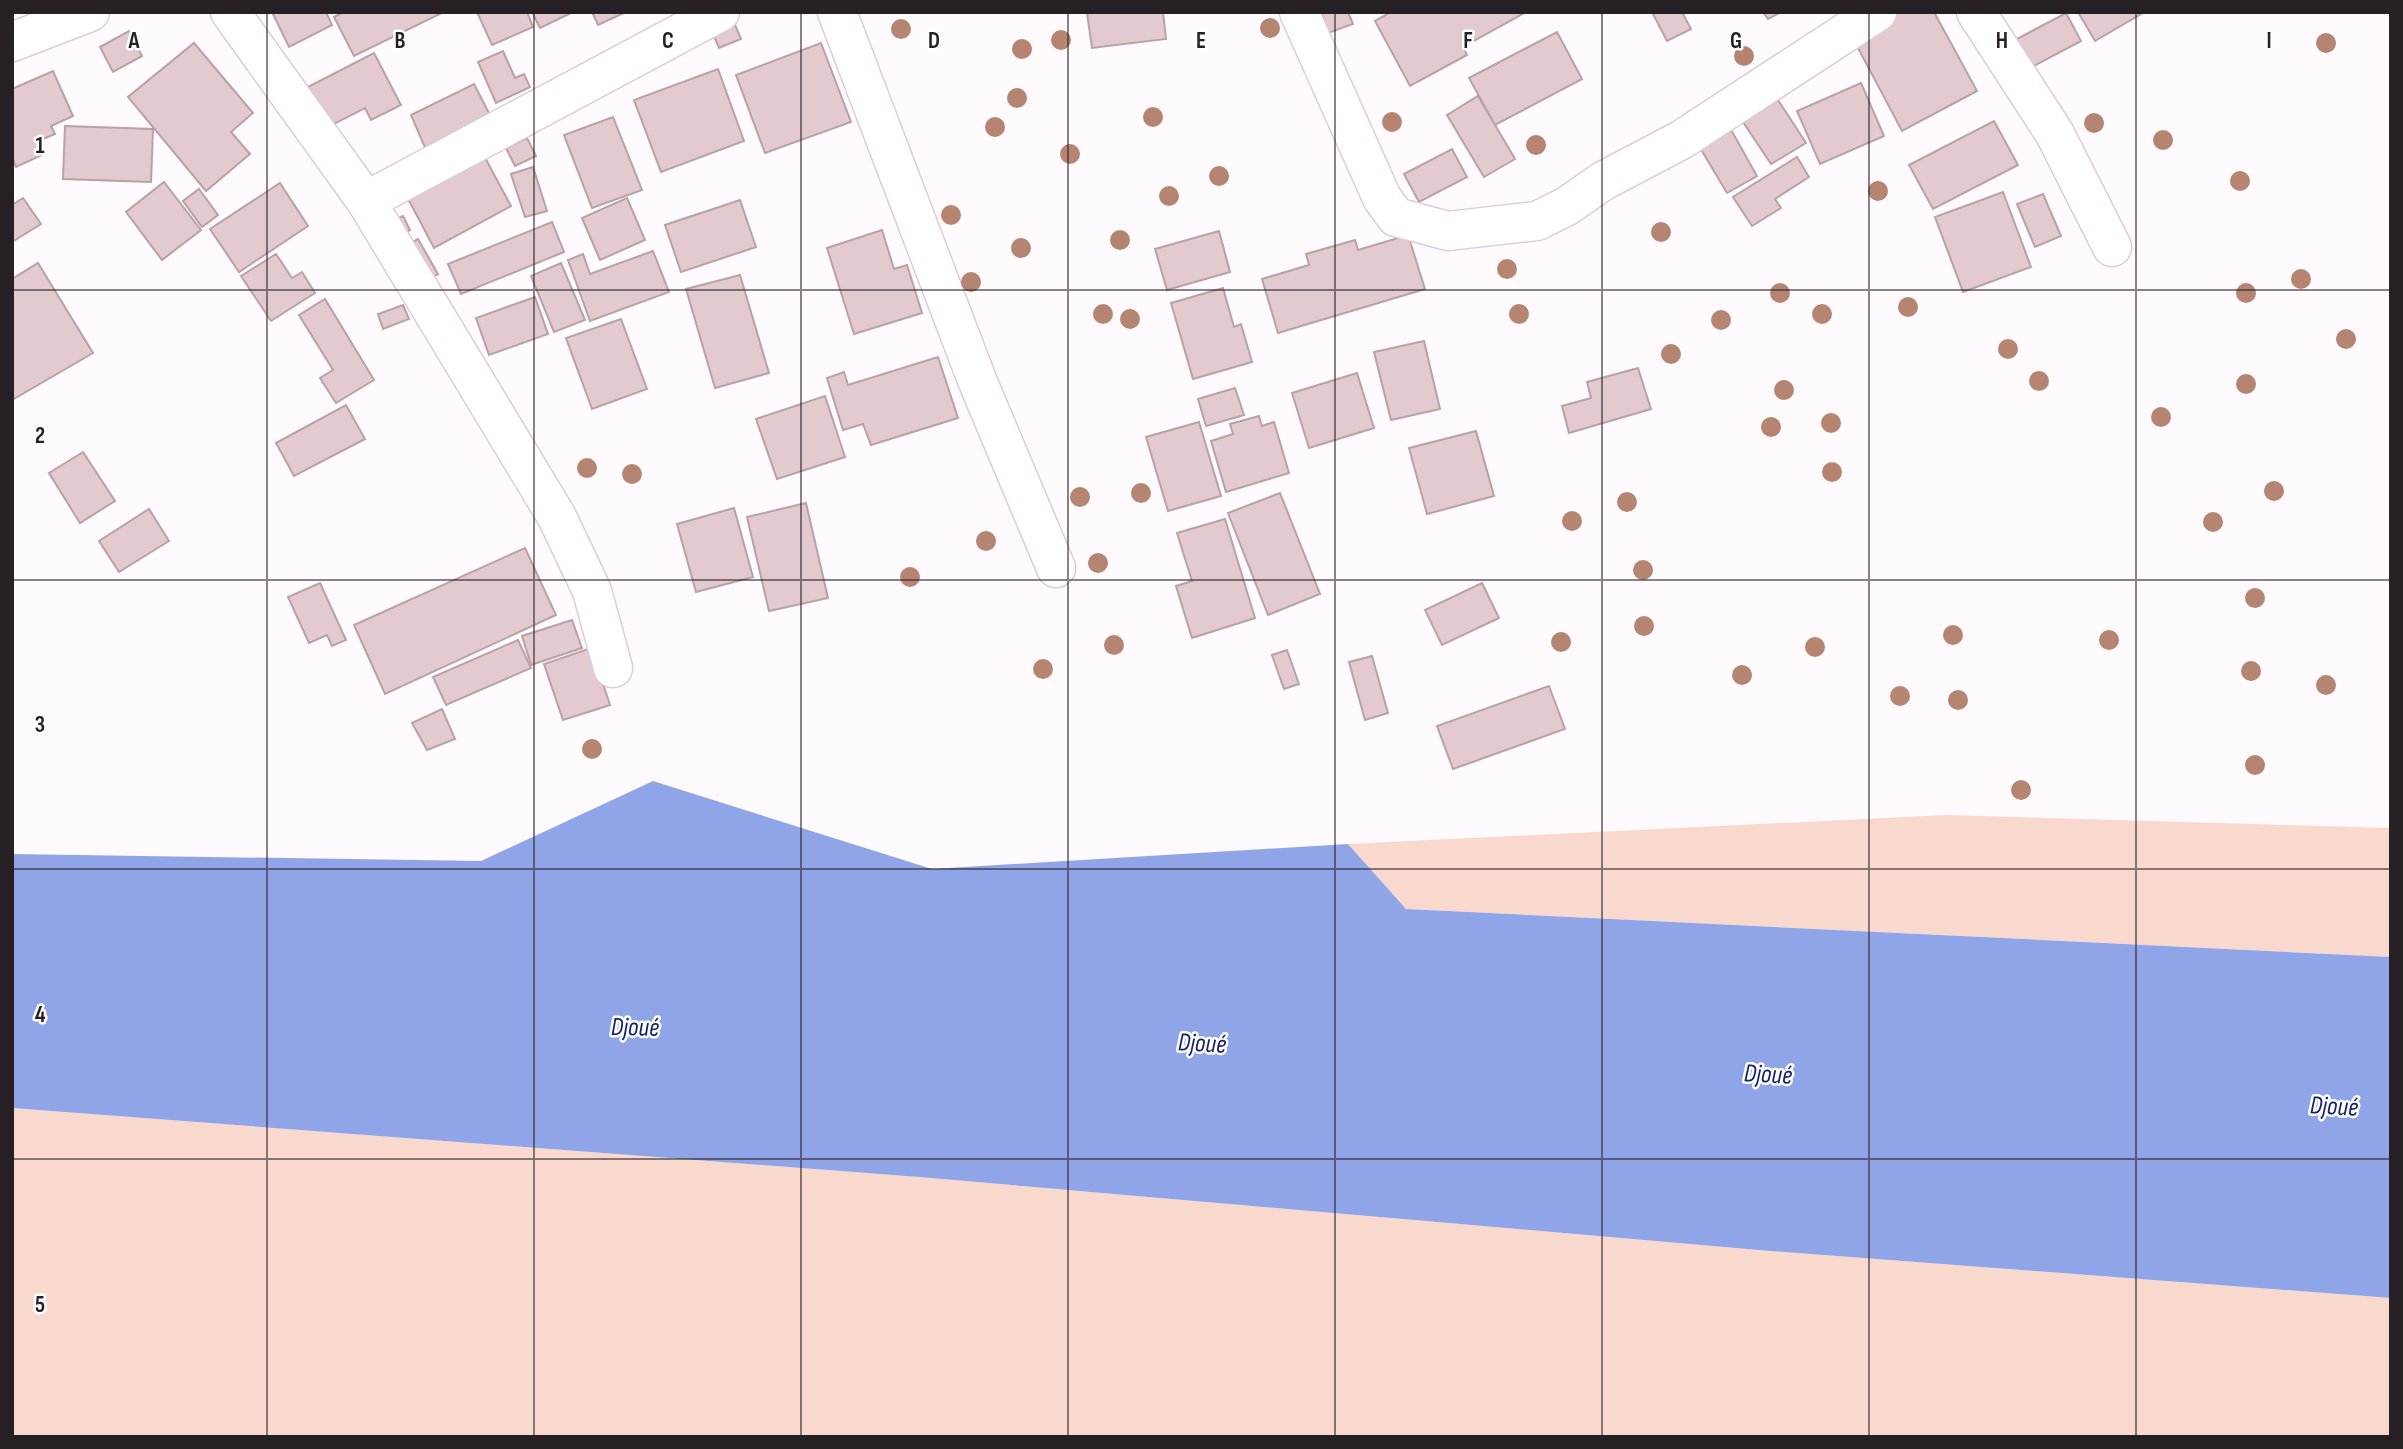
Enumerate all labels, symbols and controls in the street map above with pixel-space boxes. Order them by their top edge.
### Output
text: A [128,27,141,55]
text: B [395,27,406,55]
text: C [662,27,674,55]
text: D [928,27,940,55]
text: E [1196,27,1206,55]
text: F [1463,27,1473,55]
text: G [1730,27,1742,55]
text: H [1996,27,2008,55]
text: I [2266,27,2272,55]
text: 1 [35,132,45,160]
text: 2 [35,422,45,450]
text: 3 [35,711,45,739]
text: 4 [35,1001,46,1029]
water label: Djoué [611,1012,659,1044]
water label: Djoué [1177,1027,1227,1061]
water label: Djoué [1743,1058,1793,1092]
water label: Djoué [2309,1090,2359,1124]
text: 5 [35,1291,45,1319]

